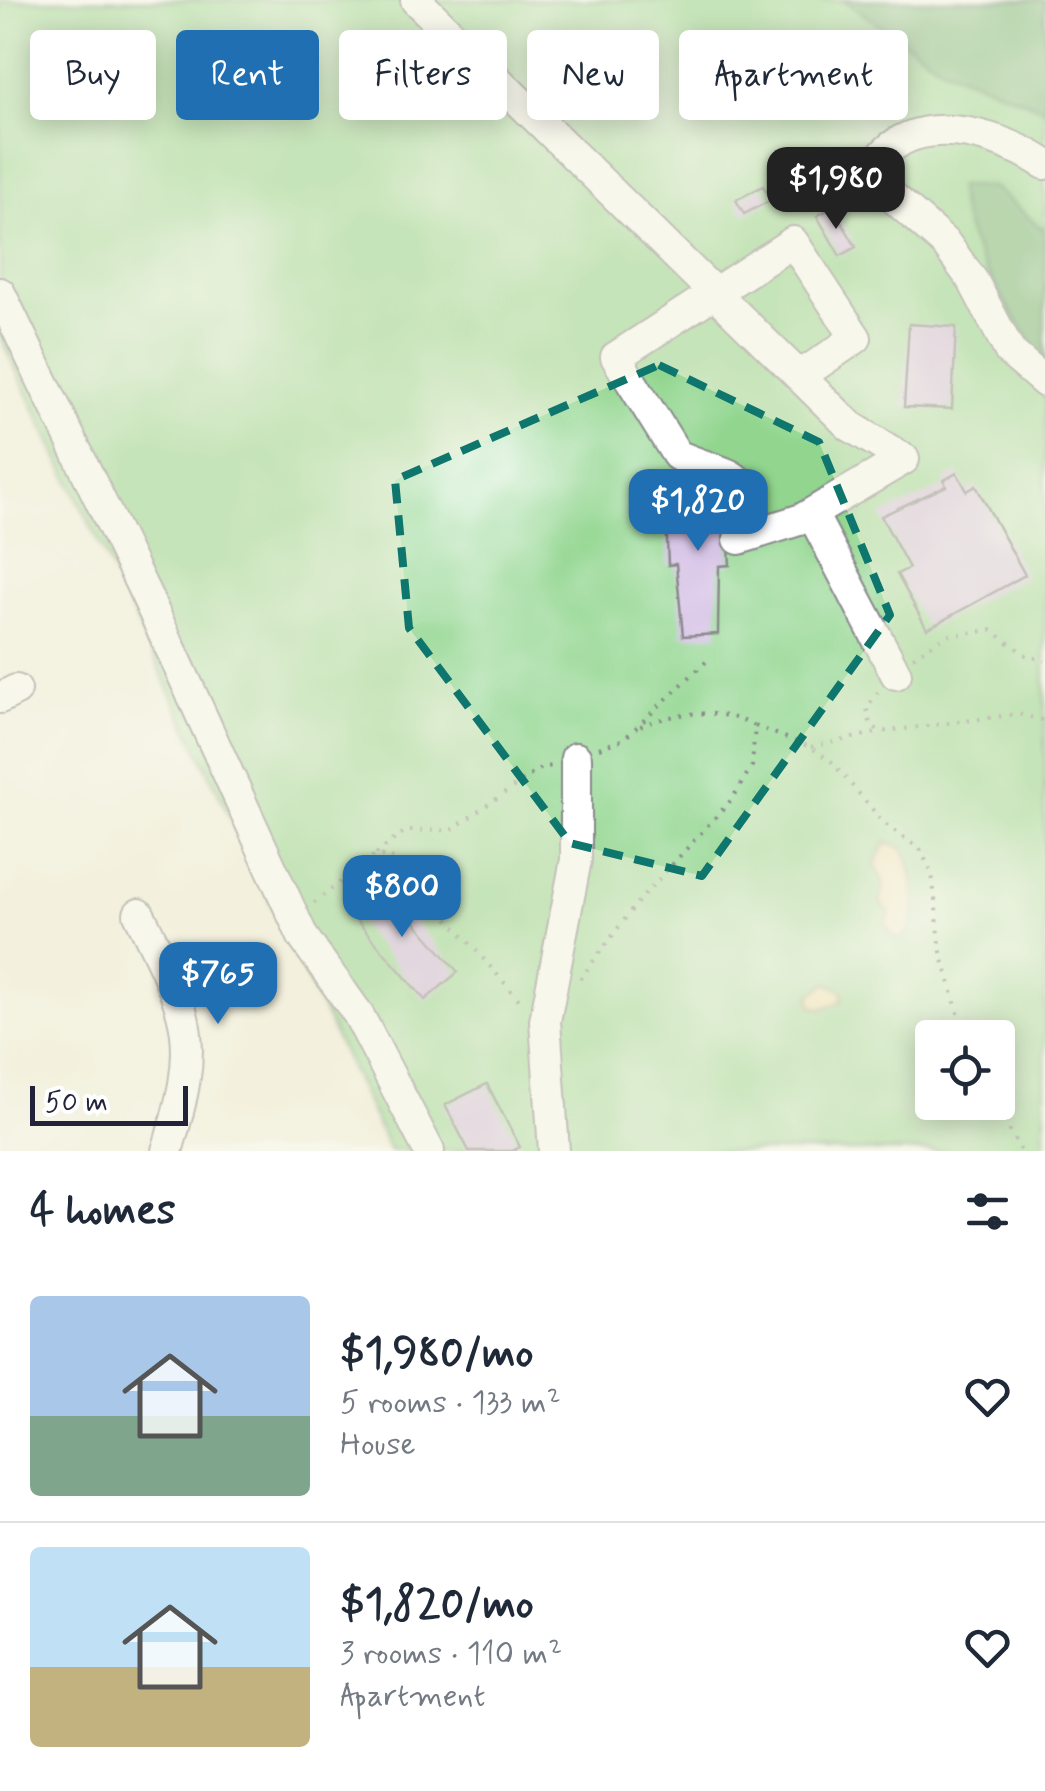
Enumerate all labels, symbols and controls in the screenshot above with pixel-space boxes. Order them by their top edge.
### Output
chip: Buy [30,30,156,120]
chip: Rent [176,30,319,120]
chip: Filters [339,30,507,120]
chip: New [527,30,659,120]
chip: Apartment [679,30,908,120]
pin: $1,980 [755,147,917,232]
text: $1,980 [789,158,883,200]
pin: $1,820 [617,469,779,554]
text: $1,820 [651,480,745,522]
pin: $800 [343,855,461,940]
text: $800 [365,866,439,908]
pin: $765 [159,942,277,1027]
text: $765 [181,953,255,995]
map controls [915,1020,1015,1120]
button: locate [915,1020,1015,1120]
scale bar [30,1081,188,1126]
text: 50 m [45,1085,108,1122]
text: 4 homes [30,1184,176,1239]
icon: filters [960,1184,1015,1239]
text: $1,980/mo [340,1327,533,1382]
icon: home [110,1336,230,1456]
icon: heart [960,1369,1015,1424]
text: 5 rooms · 133 m² [340,1382,561,1424]
text: House [340,1424,416,1466]
text: $1,820/mo [340,1578,534,1633]
icon: home [110,1587,230,1707]
icon: heart [960,1620,1015,1675]
text: 3 rooms · 110 m² [340,1633,562,1675]
text: Apartment [340,1675,485,1717]

